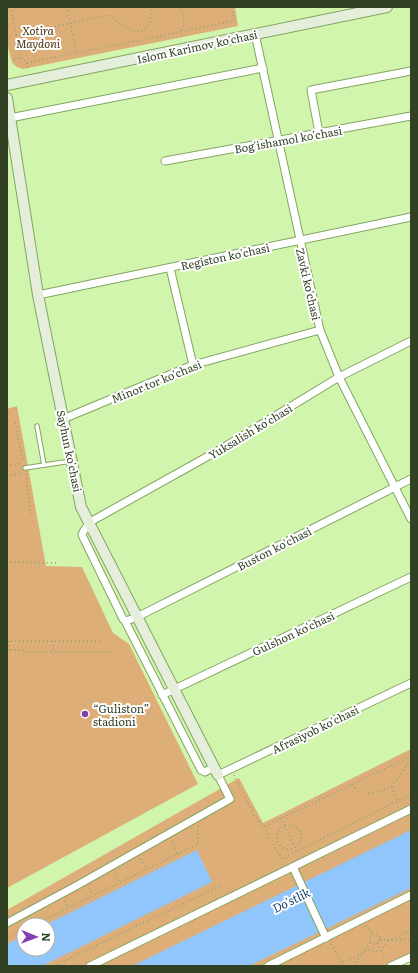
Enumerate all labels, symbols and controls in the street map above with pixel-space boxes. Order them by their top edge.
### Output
park label: Xotira Maydoni [16,22,61,51]
street label: Islom Karimov ko'chasi [135,25,259,67]
street label: Bog'ishamol ko'chasi [233,122,343,156]
street label: Registon ko'chasi [179,239,271,273]
street label: Zavki ko'chasi [293,246,325,322]
street label: Minor tor ko'chasi [109,356,204,406]
street label: Yuksalish ko'chasi [205,399,295,462]
street label: Sayhun ko'chasi [54,409,87,494]
street label: Buston ko'chasi [234,522,314,574]
street label: Gulshon ko'chasi [249,607,337,659]
place label: “Guliston” stadioni [93,700,149,729]
street label: Afrasiyob ko'chasi [269,701,361,757]
marker: “Guliston” stadioni [80,709,90,719]
water label: Do'stlik [269,883,313,917]
north arrow [16,917,56,957]
text: N [39,932,55,942]

